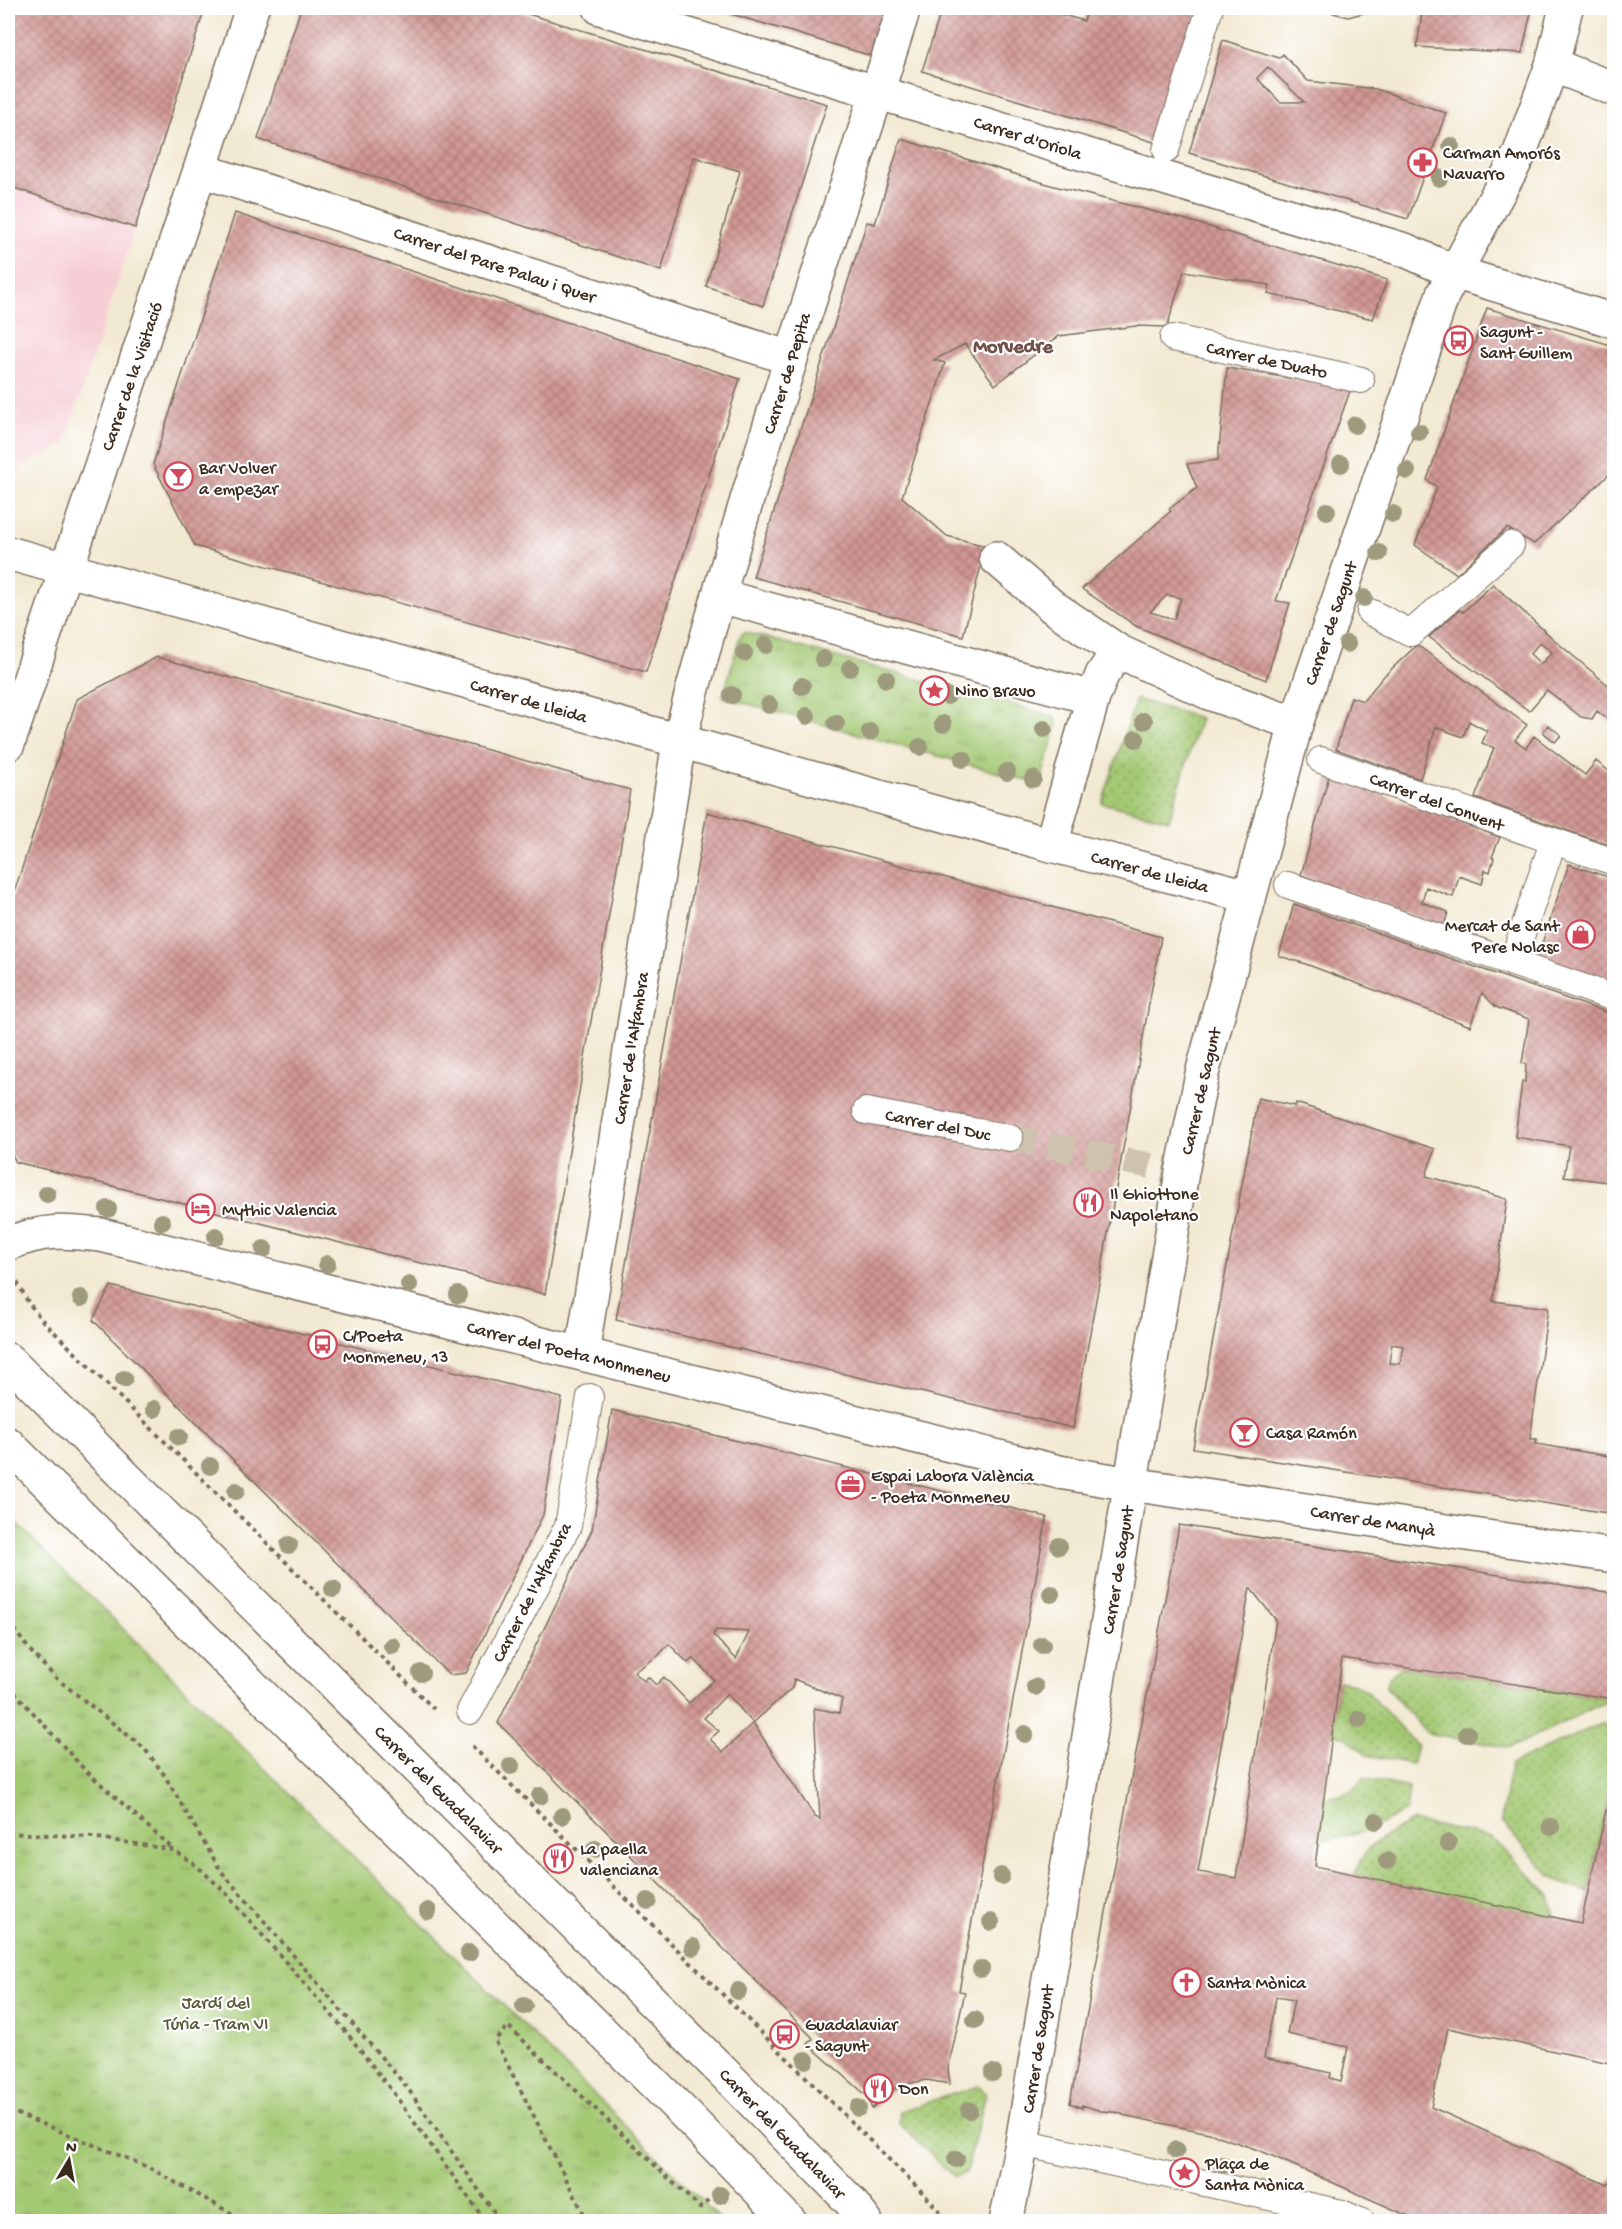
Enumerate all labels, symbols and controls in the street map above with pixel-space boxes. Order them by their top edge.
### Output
street label: Carrer d'Oriola [971,113,1085,166]
place label: Carman Amorós Navarro [1443,144,1561,186]
pharmacy icon: Carman Amorós Navarro [1406,146,1438,178]
street label: Carrer del Pare Palau i Quer [391,224,599,310]
street label: Carrer de la Visitació [98,300,169,454]
street label: Carrer de Pepita [760,310,817,437]
place label: Sagunt - Sant Guillem [1480,323,1572,365]
bus stop icon: Sagunt - Sant Guillem [1443,325,1475,357]
district label: Morvedre [973,337,1053,360]
street label: Carrer de Duato [1204,338,1329,385]
place label: Bar Volver a empezar [198,459,279,501]
bar icon: Bar Volver a empezar [162,461,194,493]
street label: Carrer de Sagunt [1301,558,1364,688]
place icon: Nino Bravo [918,674,950,706]
street label: Carrer de Lleida [467,676,590,729]
place label: Nino Bravo [955,682,1036,703]
street label: Carrer del Convent [1366,769,1508,838]
street label: Carrer de Lleida [1088,848,1211,899]
place label: Mercat de Sant Pere Nolasc [1445,917,1561,959]
shop icon: Mercat de Sant Pere Nolasc [1564,919,1596,951]
street label: Carrer de l'Alfambra [610,970,655,1126]
street label: Carrer de Sagunt [1178,1025,1228,1157]
street label: Carrer del Duc [883,1106,993,1147]
place label: Il Ghiottone Napoletano [1110,1185,1199,1227]
restaurant icon: Il Ghiottone Napoletano [1073,1187,1105,1219]
hotel icon: Mythic Valencia [185,1193,217,1225]
place label: Mythic Valencia [222,1201,337,1222]
street label: Carrer del Poeta Monmeneu [464,1318,673,1389]
place label: C/Poeta Monmeneu, 13 [343,1327,448,1369]
bus stop icon: C/Poeta Monmeneu, 13 [306,1329,338,1361]
bar icon: Casa Ramón [1229,1416,1261,1448]
place label: Casa Ramón [1266,1424,1357,1445]
place label: Espai Labora València - Poeta Monmeneu [871,1467,1035,1509]
office icon: Espai Labora València - Poeta Monmeneu [834,1469,866,1501]
street label: Carrer de Manyà [1309,1502,1438,1543]
street label: Carrer de Sagunt [1099,1503,1140,1636]
street label: Carrer de l'Alfambra [489,1519,578,1666]
street label: Carrer del Guadalaviar [369,1722,507,1860]
place label: La paella valenciana [580,1840,659,1882]
restaurant icon: La paella valenciana [543,1842,575,1874]
church icon: Santa Mònica [1170,1966,1202,1998]
place label: Santa Mònica [1207,1974,1307,1995]
street label: Carrer de Sagunt [1019,1982,1060,2115]
park label: Jardí del Túria - Tram VI [163,1994,268,2036]
place label: Guadalaviar - Sagunt [805,2016,899,2058]
bus stop icon: Guadalaviar - Sagunt [768,2018,800,2050]
street label: Carrer del Guadalaviar [714,2065,850,2205]
restaurant icon: Don [862,2072,894,2104]
place label: Don [898,2080,929,2101]
north arrow [39,2130,99,2190]
text: N [64,2138,78,2159]
place label: Plaça de Santa Mònica [1204,2155,1305,2197]
place icon: Plaça de Santa Mònica [1168,2157,1200,2189]

